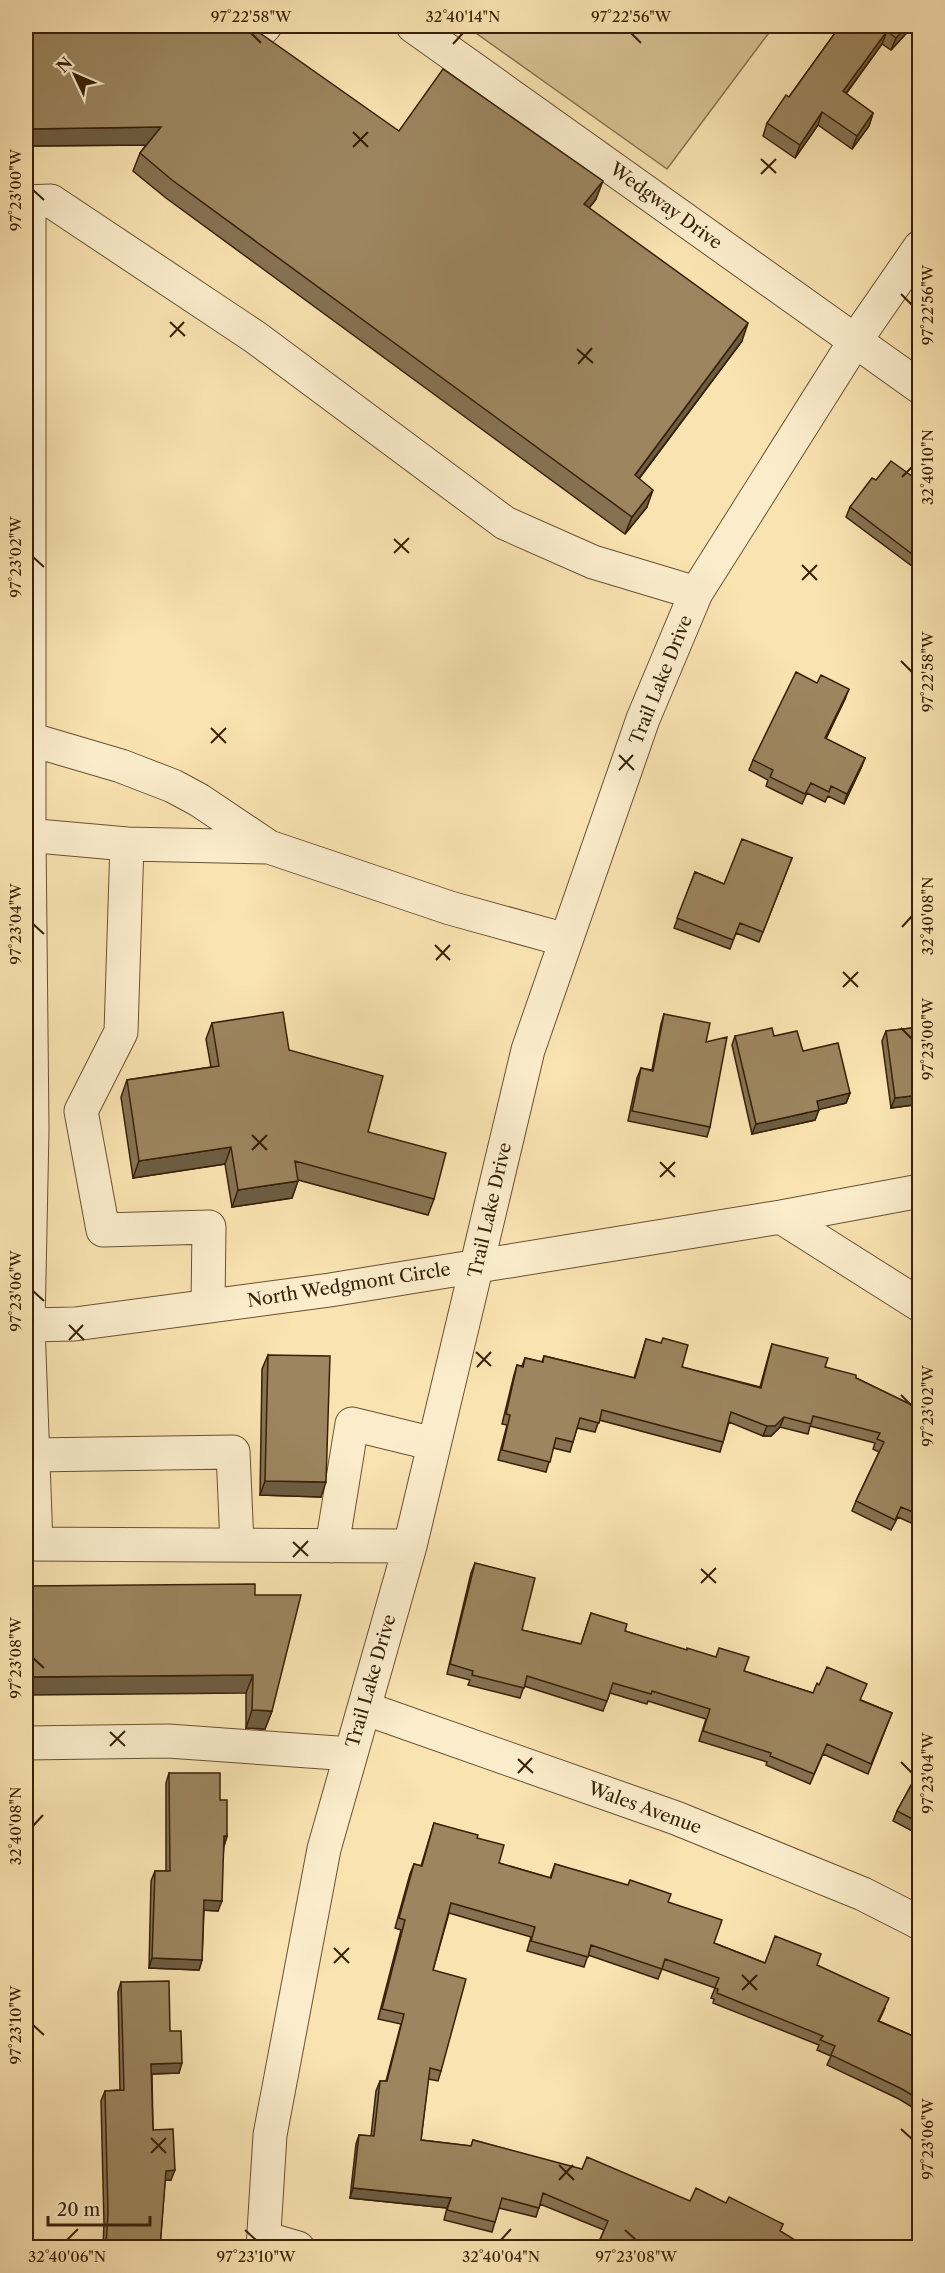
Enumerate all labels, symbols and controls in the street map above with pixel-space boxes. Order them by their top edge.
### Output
text: 97°22'58"W [211,7,292,26]
text: 32°40'14"N [426,7,501,26]
text: 97°22'56"W [591,7,672,26]
north arrow [45,45,105,105]
text: N [52,53,76,77]
text: 97°23'00"W [6,148,25,231]
street label: Wedgway Drive [605,157,726,254]
text: 97°22'56"W [918,264,937,345]
text: 32°40'10"N [918,429,937,505]
text: 97°23'02"W [6,516,25,598]
street label: Trail Lake Drive [625,612,697,748]
text: 97°22'58"W [918,631,937,712]
text: 32°40'08"N [918,877,937,955]
text: 97°23'04"W [6,883,25,965]
text: 97°23'00"W [918,997,937,1080]
street label: Trail Lake Drive [464,1140,516,1280]
text: 97°23'06"W [6,1250,25,1332]
street label: North Wedgmont Circle [246,1258,452,1312]
text: 97°23'02"W [918,1365,937,1447]
street label: Trail Lake Drive [341,1612,401,1750]
text: 97°23'08"W [6,1617,25,1699]
text: 97°23'04"W [918,1732,937,1814]
street label: Wales Avenue [584,1777,705,1839]
text: 32°40'08"N [6,1787,25,1865]
text: 97°23'10"W [6,1985,25,2065]
text: 97°23'06"W [918,2098,937,2180]
scale bar [48,2189,150,2227]
text: 20 m [57,2199,101,2221]
text: 32°40'06"N [28,2247,106,2266]
text: 97°23'10"W [216,2247,296,2266]
text: 32°40'04"N [462,2247,540,2266]
text: 97°23'08"W [595,2247,677,2266]

